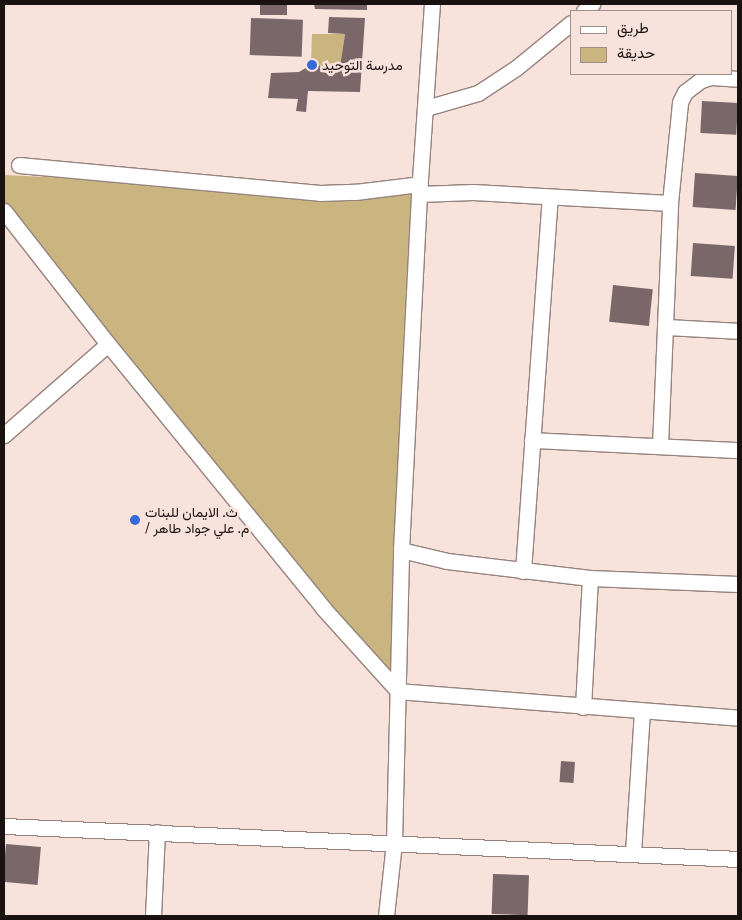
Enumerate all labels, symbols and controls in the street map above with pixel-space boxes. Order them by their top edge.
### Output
legend [570,10,732,75]
text: طريق [617,19,649,36]
text: حديقة [617,44,655,61]
place label: مدرسة التوحيد [322,57,403,73]
marker: مدرسة التوحيد [306,59,318,71]
place label: ث. الايمان للبنات / م. علي جواد طاهر [145,504,249,536]
marker: ث. الايمان للبنات / م. علي جواد طاهر [129,514,141,526]

